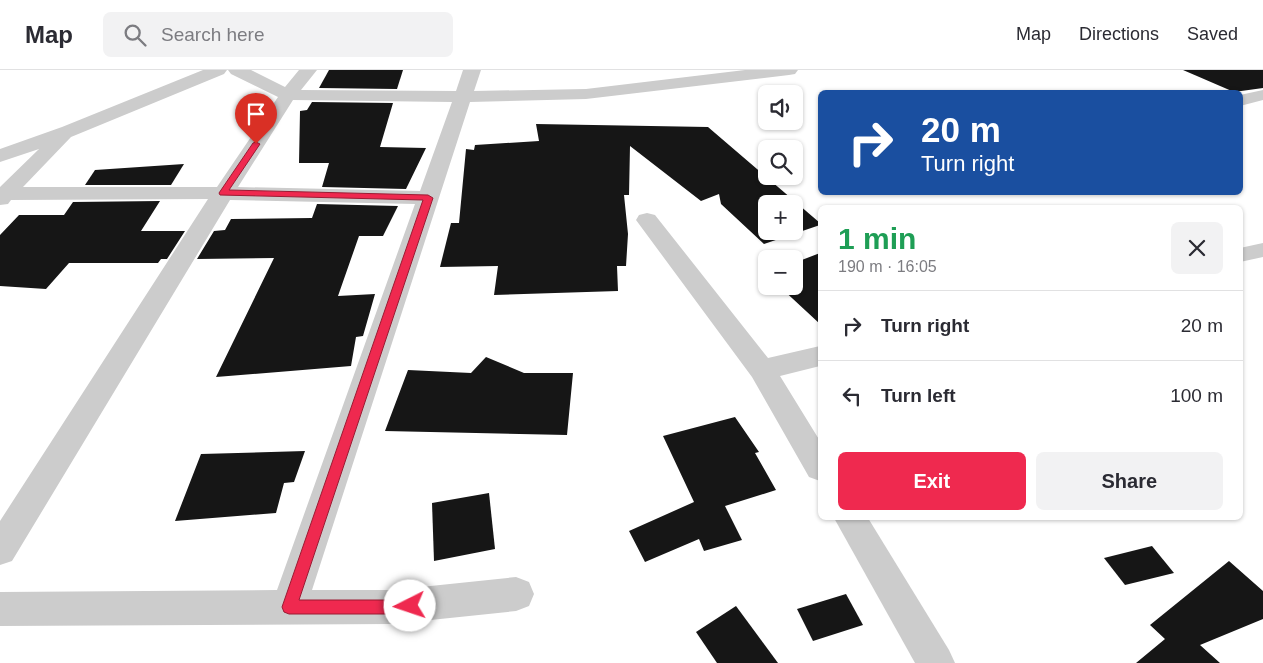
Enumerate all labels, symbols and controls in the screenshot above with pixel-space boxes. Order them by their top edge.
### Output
search box [103,12,453,57]
text: Map [25,21,73,48]
icon: search [121,21,149,49]
text: Search here [161,24,265,45]
text: Map [1016,24,1051,44]
text: Directions [1079,24,1159,44]
text: Saved [1187,24,1238,44]
map controls [758,85,803,295]
button: sound [758,85,803,130]
pin [235,93,277,144]
icon: arrive [242,100,270,128]
icon: right [838,110,903,175]
text: 20 m [921,110,1001,149]
button: search [758,140,803,185]
text: Turn right [921,151,1014,176]
button: + [758,195,803,240]
text: 1 min [838,222,916,255]
button: close [1171,222,1223,274]
button: − [758,250,803,295]
text: 190 m · 16:05 [838,258,937,275]
icon: right [838,312,866,340]
text: Turn right [881,315,969,336]
text: 20 m [1181,315,1223,336]
icon: left [838,382,866,410]
text: Turn left [881,385,956,406]
text: 100 m [1170,385,1223,406]
button: Exit [838,452,1026,510]
button: Share [1036,452,1223,510]
position arrow [383,579,435,631]

